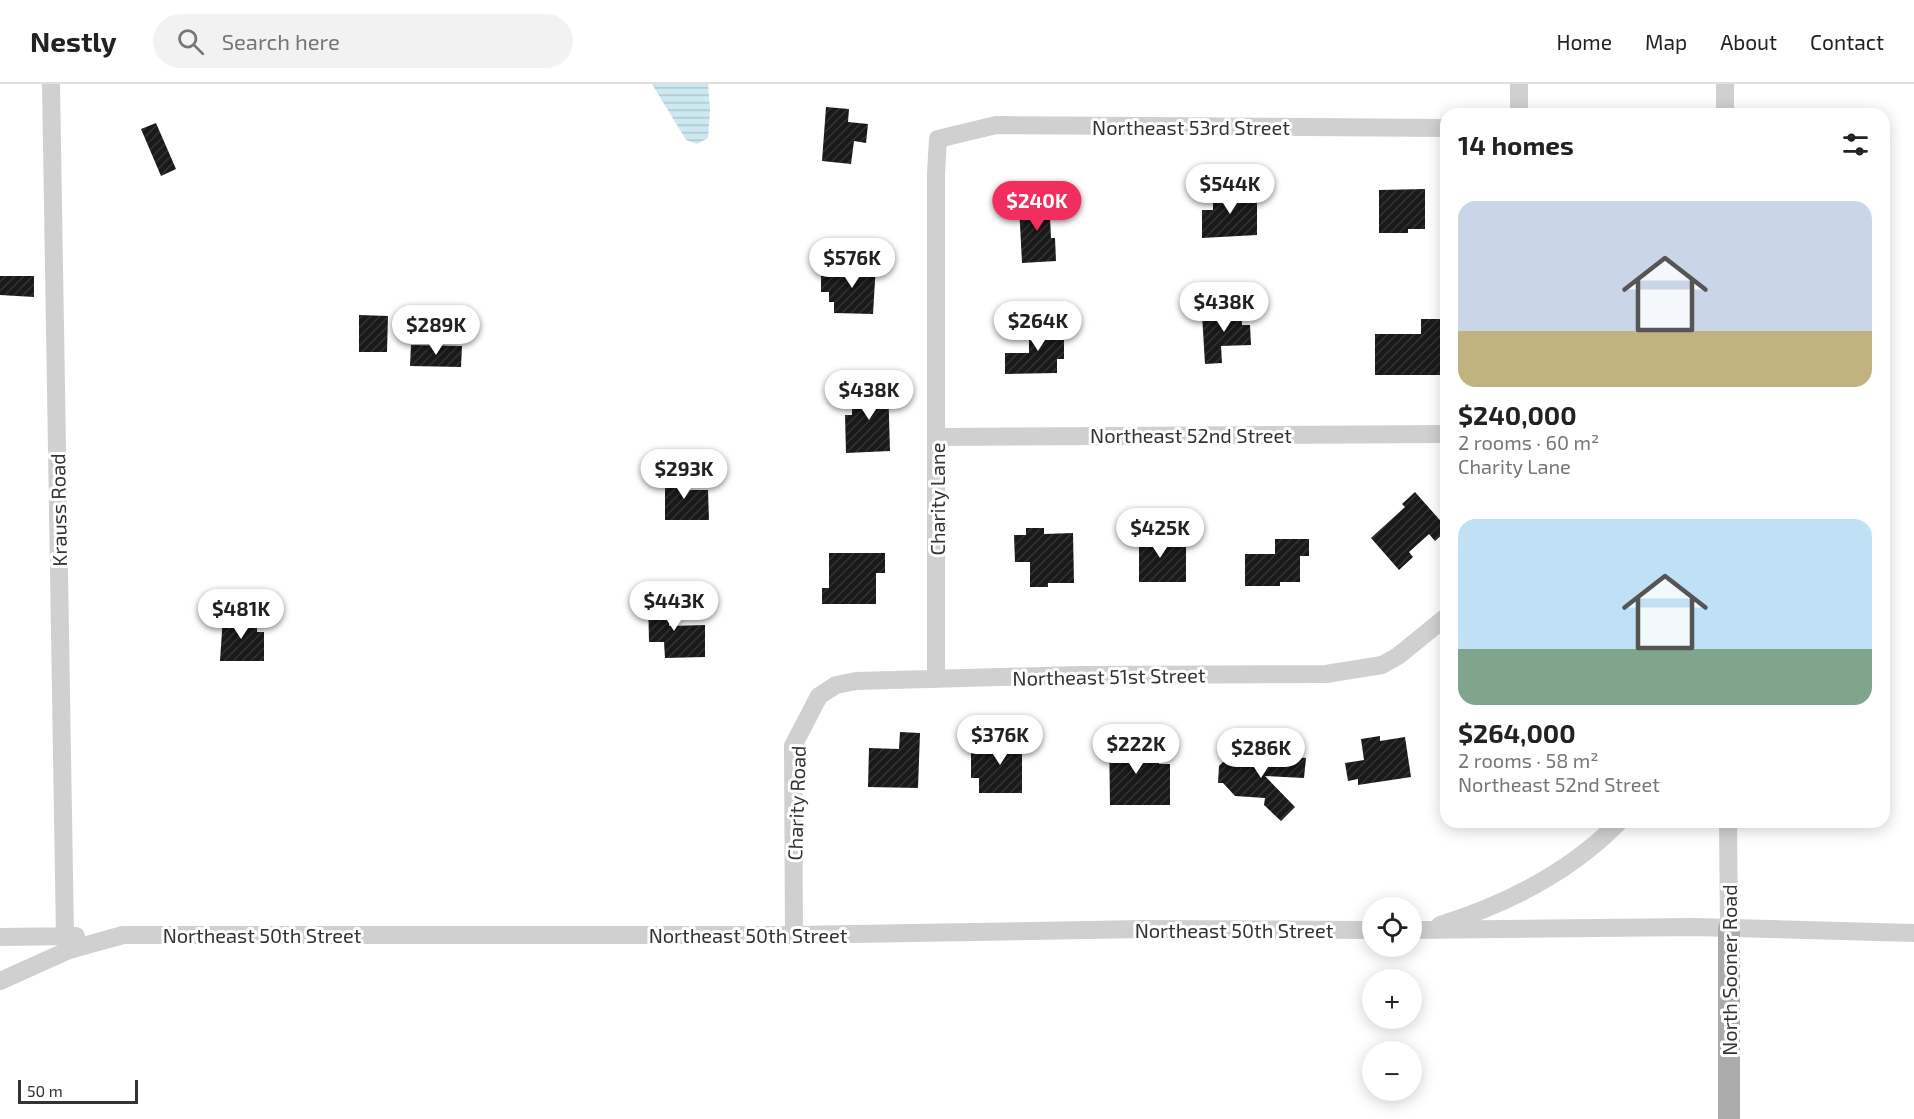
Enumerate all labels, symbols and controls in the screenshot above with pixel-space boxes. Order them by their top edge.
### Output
search box [153,14,573,68]
text: Nestly [30,24,117,58]
icon: search [174,25,207,58]
text: Search here [222,28,340,54]
text: Home [1556,29,1612,54]
text: Map [1645,29,1687,54]
text: About [1720,29,1777,54]
text: Contact [1810,29,1884,54]
street label: Northeast 53rd Street [1092,115,1290,139]
icon: filters [1839,128,1872,161]
text: 14 homes [1458,129,1574,160]
pin: $544K [1188,164,1272,215]
text: $544K [1200,171,1260,195]
pin: $240K [995,181,1079,232]
text: $240K [1006,188,1068,212]
pin: $576K [810,238,894,289]
icon: home [1611,240,1719,348]
text: $576K [823,245,881,269]
pin: $438K [1182,282,1266,333]
text: $438K [1194,289,1254,313]
pin: $264K [996,301,1080,352]
pin: $289K [394,305,478,356]
text: $264K [1008,308,1068,332]
text: $289K [406,312,466,336]
pin: $438K [827,370,911,421]
text: $438K [839,377,899,401]
text: $240,000 [1458,399,1577,430]
street label: Northeast 52nd Street [1090,423,1292,447]
text: 2 rooms · 60 m² [1458,430,1599,454]
street label: Charity Lane [925,443,949,555]
pin: $293K [642,449,726,500]
street label: Krauss Road [45,453,71,567]
text: Charity Lane [1458,454,1571,478]
text: $293K [654,456,714,480]
pin: $425K [1118,508,1202,559]
text: $425K [1130,515,1190,539]
icon: home [1611,558,1719,666]
pin: $443K [632,581,716,632]
text: $443K [643,588,705,612]
pin: $481K [199,589,283,640]
text: $481K [212,596,270,620]
street label: Northeast 51st Street [1012,662,1206,690]
pin: $376K [958,715,1042,766]
text: $264,000 [1458,717,1576,748]
text: $376K [971,722,1029,746]
pin: $222K [1094,724,1178,775]
pin: $286K [1219,728,1303,779]
text: $222K [1106,731,1166,755]
text: $286K [1231,735,1291,759]
street label: Charity Road [782,745,810,861]
text: 2 rooms · 58 m² [1458,748,1599,772]
text: Northeast 52nd Street [1458,772,1660,796]
street label: North Sooner Road [1717,884,1741,1056]
map controls [1362,897,1422,1101]
button: locate [1362,897,1422,957]
street label: Northeast 50th Street [1135,918,1334,942]
street label: Northeast 50th Street [163,923,362,947]
street label: Northeast 50th Street [649,923,848,947]
button: + [1362,969,1422,1029]
button: − [1362,1041,1422,1101]
scale bar [18,1077,138,1104]
text: 50 m [27,1081,63,1100]

